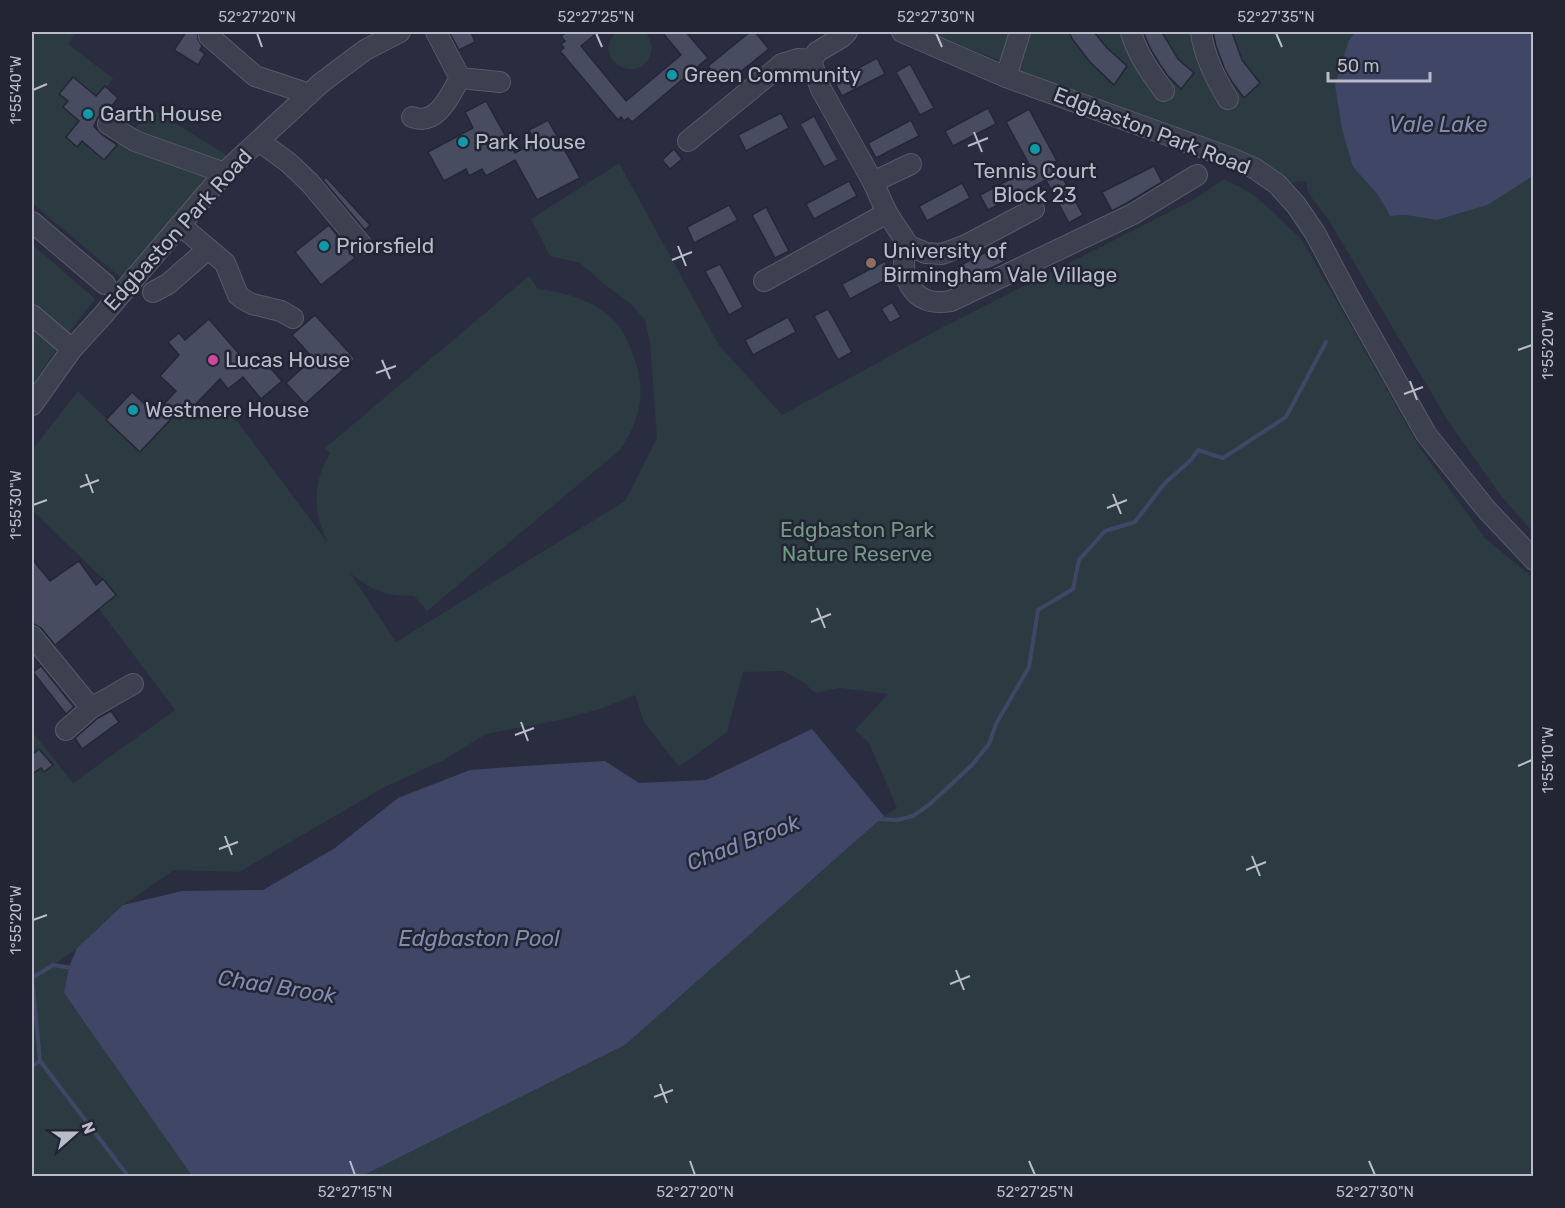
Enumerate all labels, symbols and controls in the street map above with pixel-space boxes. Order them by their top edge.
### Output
text: 52°27'20"N [218,8,296,26]
text: 52°27'25"N [557,8,635,26]
text: 52°27'30"N [897,8,975,26]
text: 52°27'35"N [1237,8,1315,26]
scale bar [1328,45,1430,83]
text: 1°55'40"W [7,55,25,125]
text: 50 m [1337,55,1380,77]
place label: Green Community [684,62,862,87]
marker: Green Community [665,68,679,82]
street label: Edgbaston Park Road [1050,81,1254,180]
place label: Garth House [100,101,222,126]
marker: Garth House [81,107,95,121]
water label: Vale Lake [1389,111,1487,138]
place label: Park House [475,129,586,154]
marker: Park House [456,135,470,149]
marker: Tennis Court Block 23 [1028,142,1042,156]
street label: Edgbaston Park Road [98,144,257,316]
place label: Tennis Court Block 23 [973,158,1097,207]
place label: Priorsfield [336,233,434,258]
place label: University of Birmingham Vale Village [883,238,1117,287]
marker: Priorsfield [317,239,331,253]
marker: University of Birmingham Vale Village [864,256,878,270]
text: 1°55'20"W [1539,310,1557,380]
place label: Lucas House [225,347,350,372]
marker: Lucas House [206,353,220,367]
place label: Westmere House [145,397,309,422]
marker: Westmere House [126,403,140,417]
text: 1°55'30"W [7,470,25,540]
park label: Edgbaston Park Nature Reserve [780,517,934,566]
text: 1°55'10"W [1539,727,1557,793]
water label: Chad Brook [683,808,804,876]
text: 1°55'20"W [7,885,25,955]
water label: Edgbaston Pool [398,925,560,952]
water label: Chad Brook [216,964,338,1009]
north arrow [45,1103,105,1163]
text: N [78,1119,99,1137]
text: 52°27'15"N [318,1183,392,1201]
text: 52°27'20"N [656,1183,734,1201]
text: 52°27'25"N [996,1183,1074,1201]
text: 52°27'30"N [1336,1183,1414,1201]

